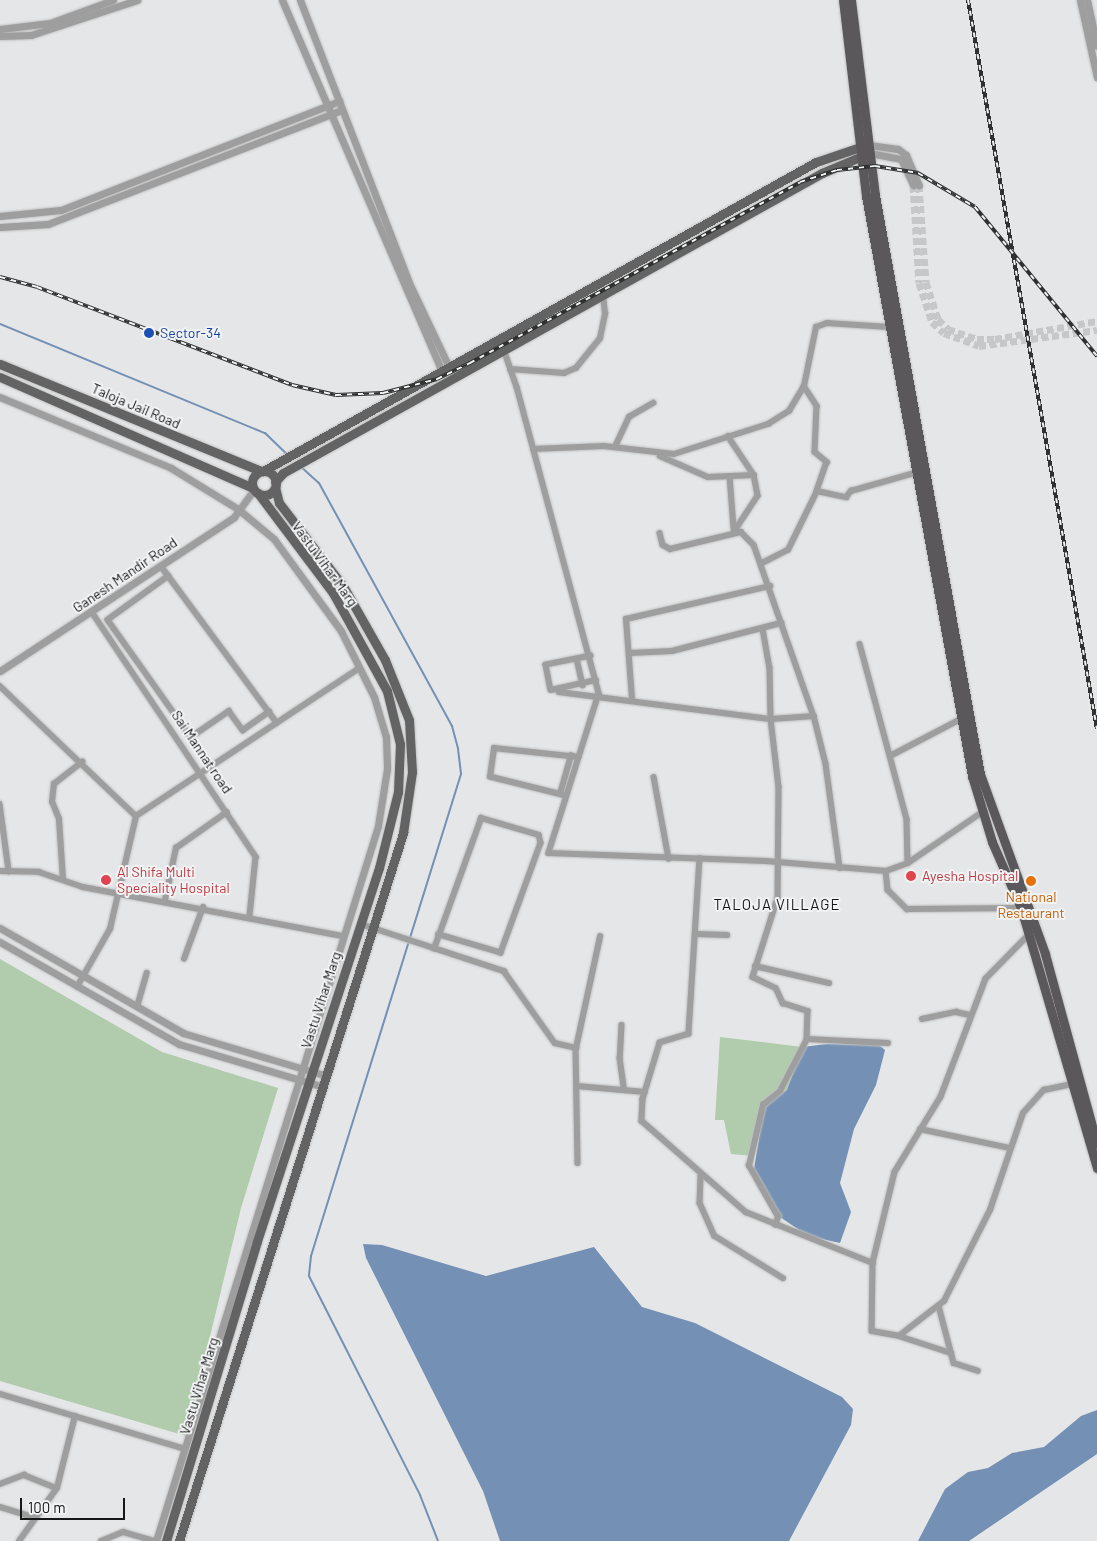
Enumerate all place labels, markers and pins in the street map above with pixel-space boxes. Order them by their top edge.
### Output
place label: Sector-34 [160,325,221,341]
marker: Sector-34 [142,326,156,340]
place label: Al Shifa Multi Speciality Hospital [117,864,230,896]
place label: Ayesha Hospital [922,868,1018,884]
marker: Ayesha Hospital [904,869,918,883]
marker: Al Shifa Multi Speciality Hospital [99,873,113,887]
marker: National Restaurant [1025,875,1037,887]
place label: National Restaurant [997,889,1065,922]

